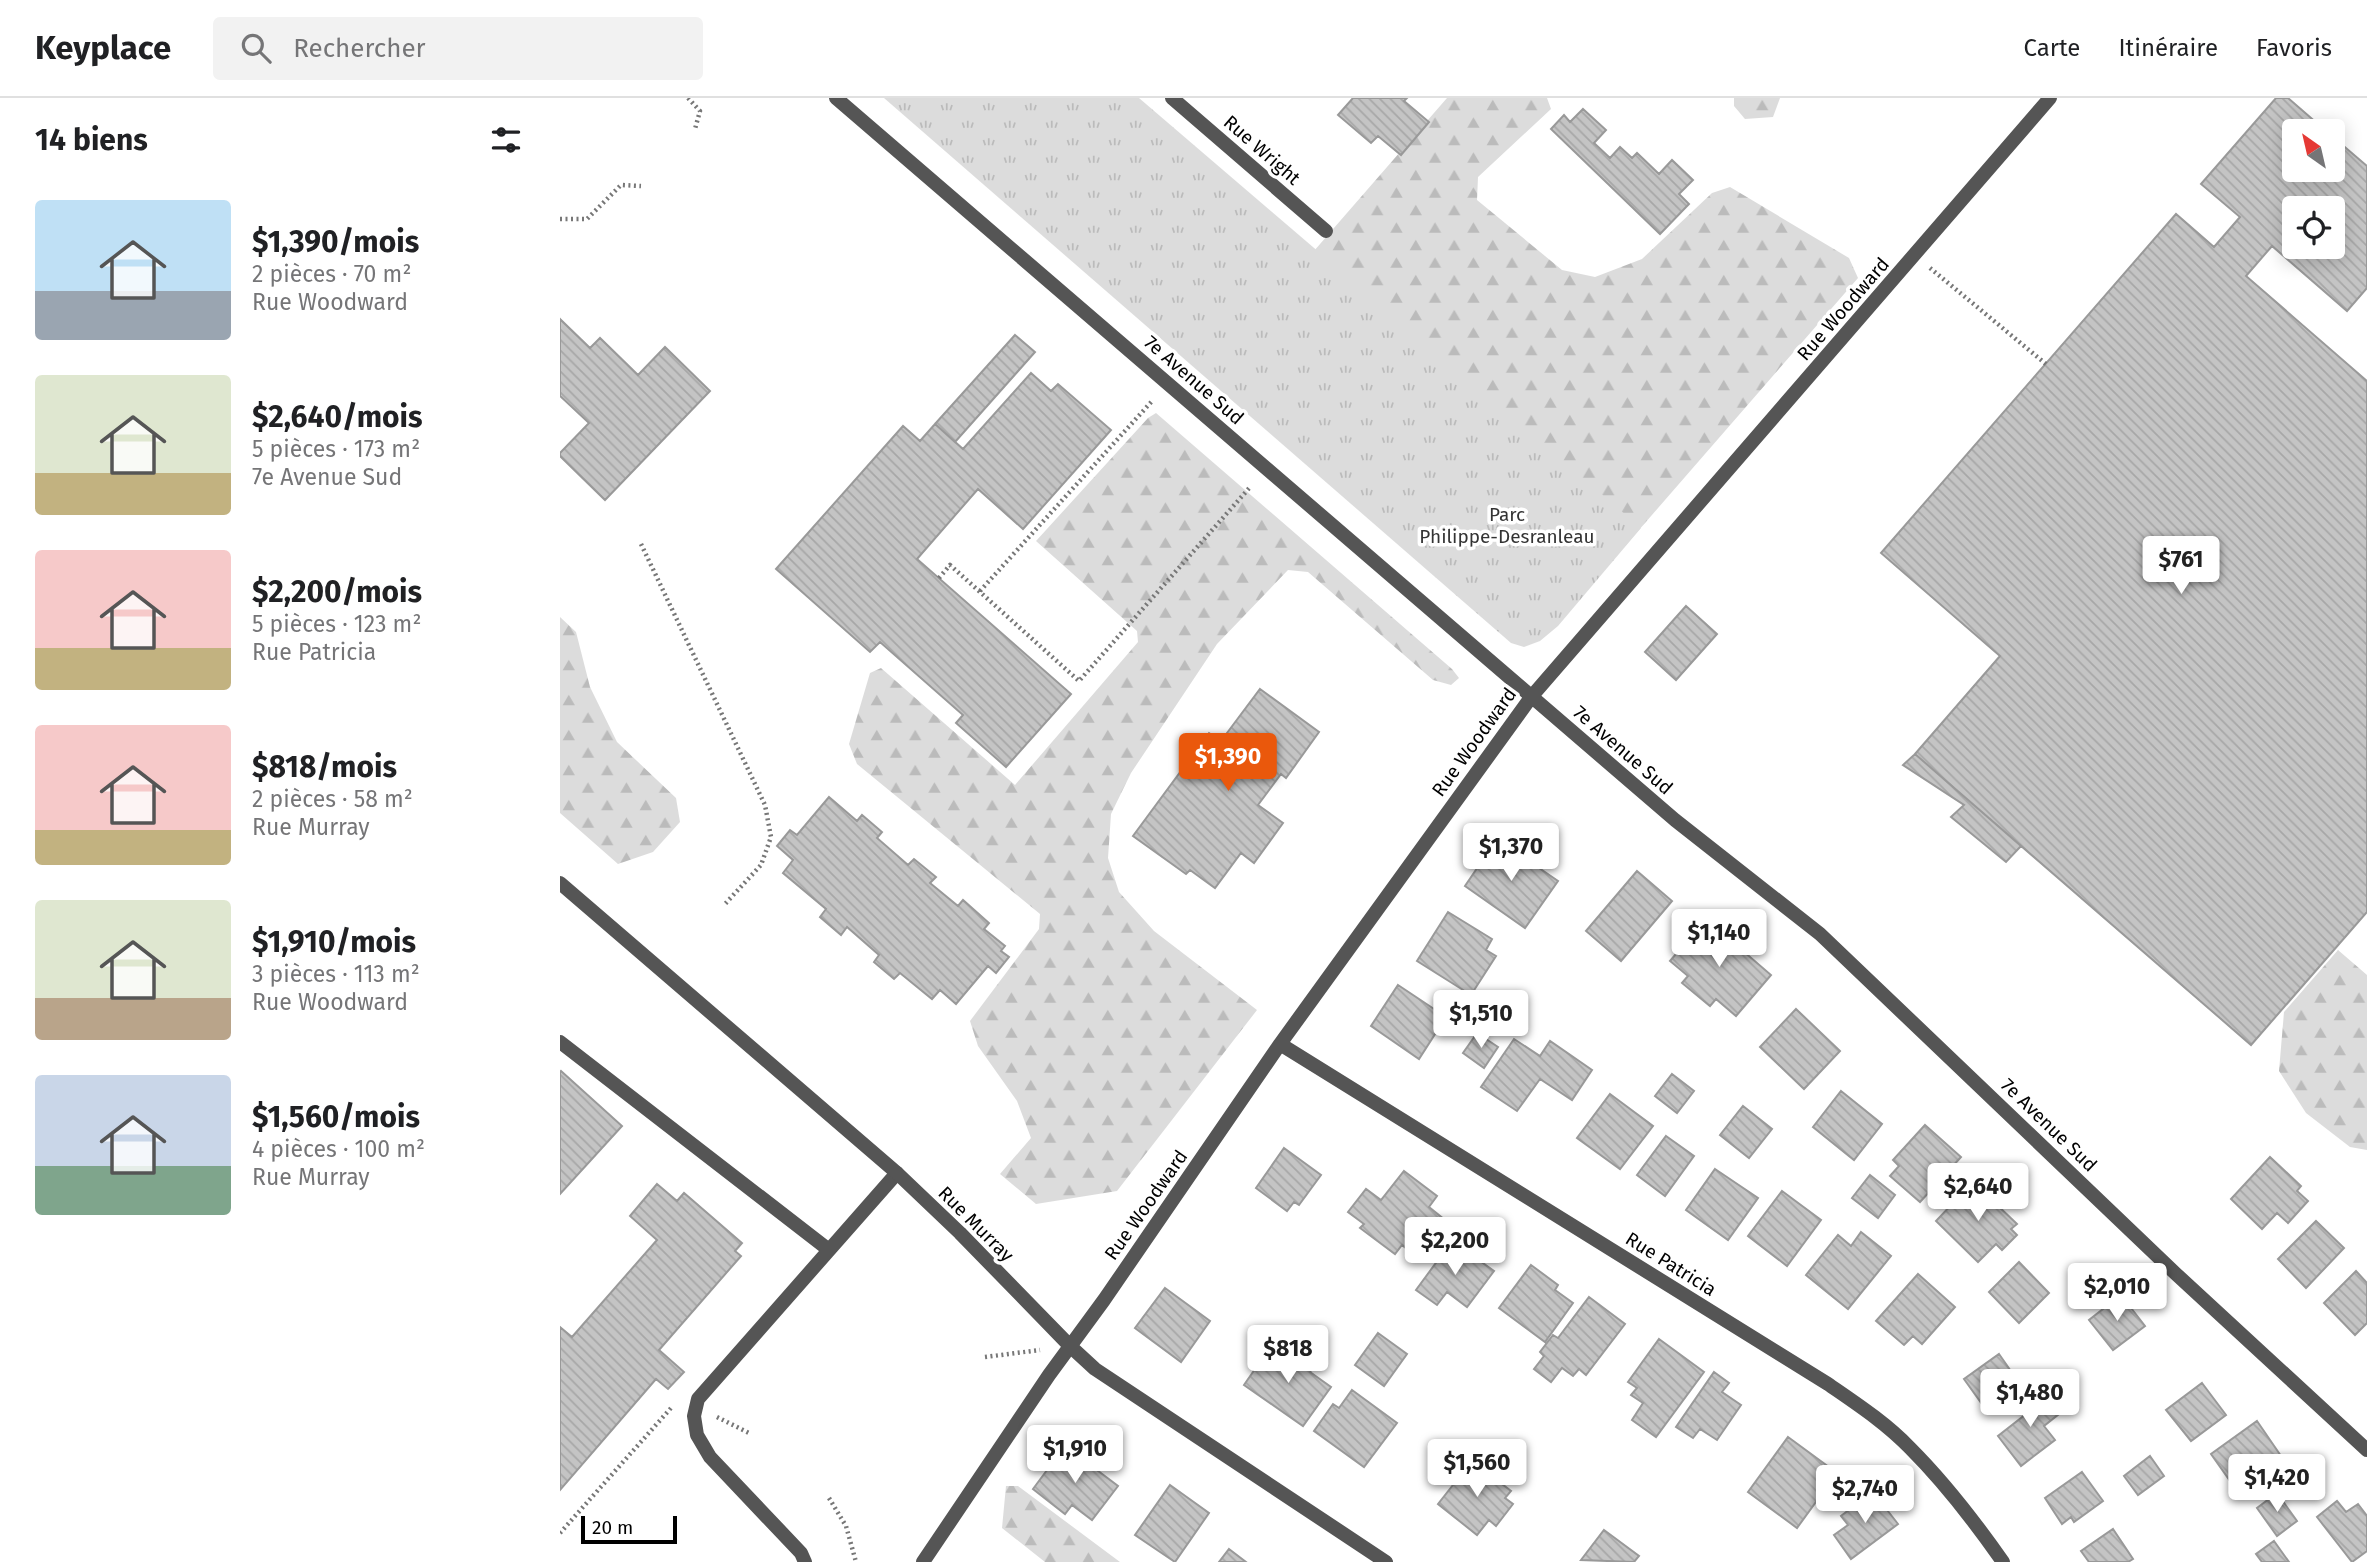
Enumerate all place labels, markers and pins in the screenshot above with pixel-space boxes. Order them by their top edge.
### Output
pin: $761 [2140,536,2222,596]
pin: $1,390 [1171,734,1285,793]
pin: $1,370 [1454,824,1568,883]
pin: $1,140 [1662,910,1776,969]
pin: $1,510 [1424,990,1538,1050]
pin: $2,640 [1921,1164,2035,1223]
pin: $2,200 [1398,1218,1512,1277]
pin: $2,010 [2060,1264,2174,1323]
pin: $818 [1247,1326,1329,1385]
pin: $1,480 [1973,1370,2087,1429]
pin: $1,910 [1018,1426,1132,1485]
pin: $1,560 [1420,1440,1534,1499]
pin: $1,420 [2220,1454,2334,1514]
pin: $2,740 [1808,1466,1922,1525]

